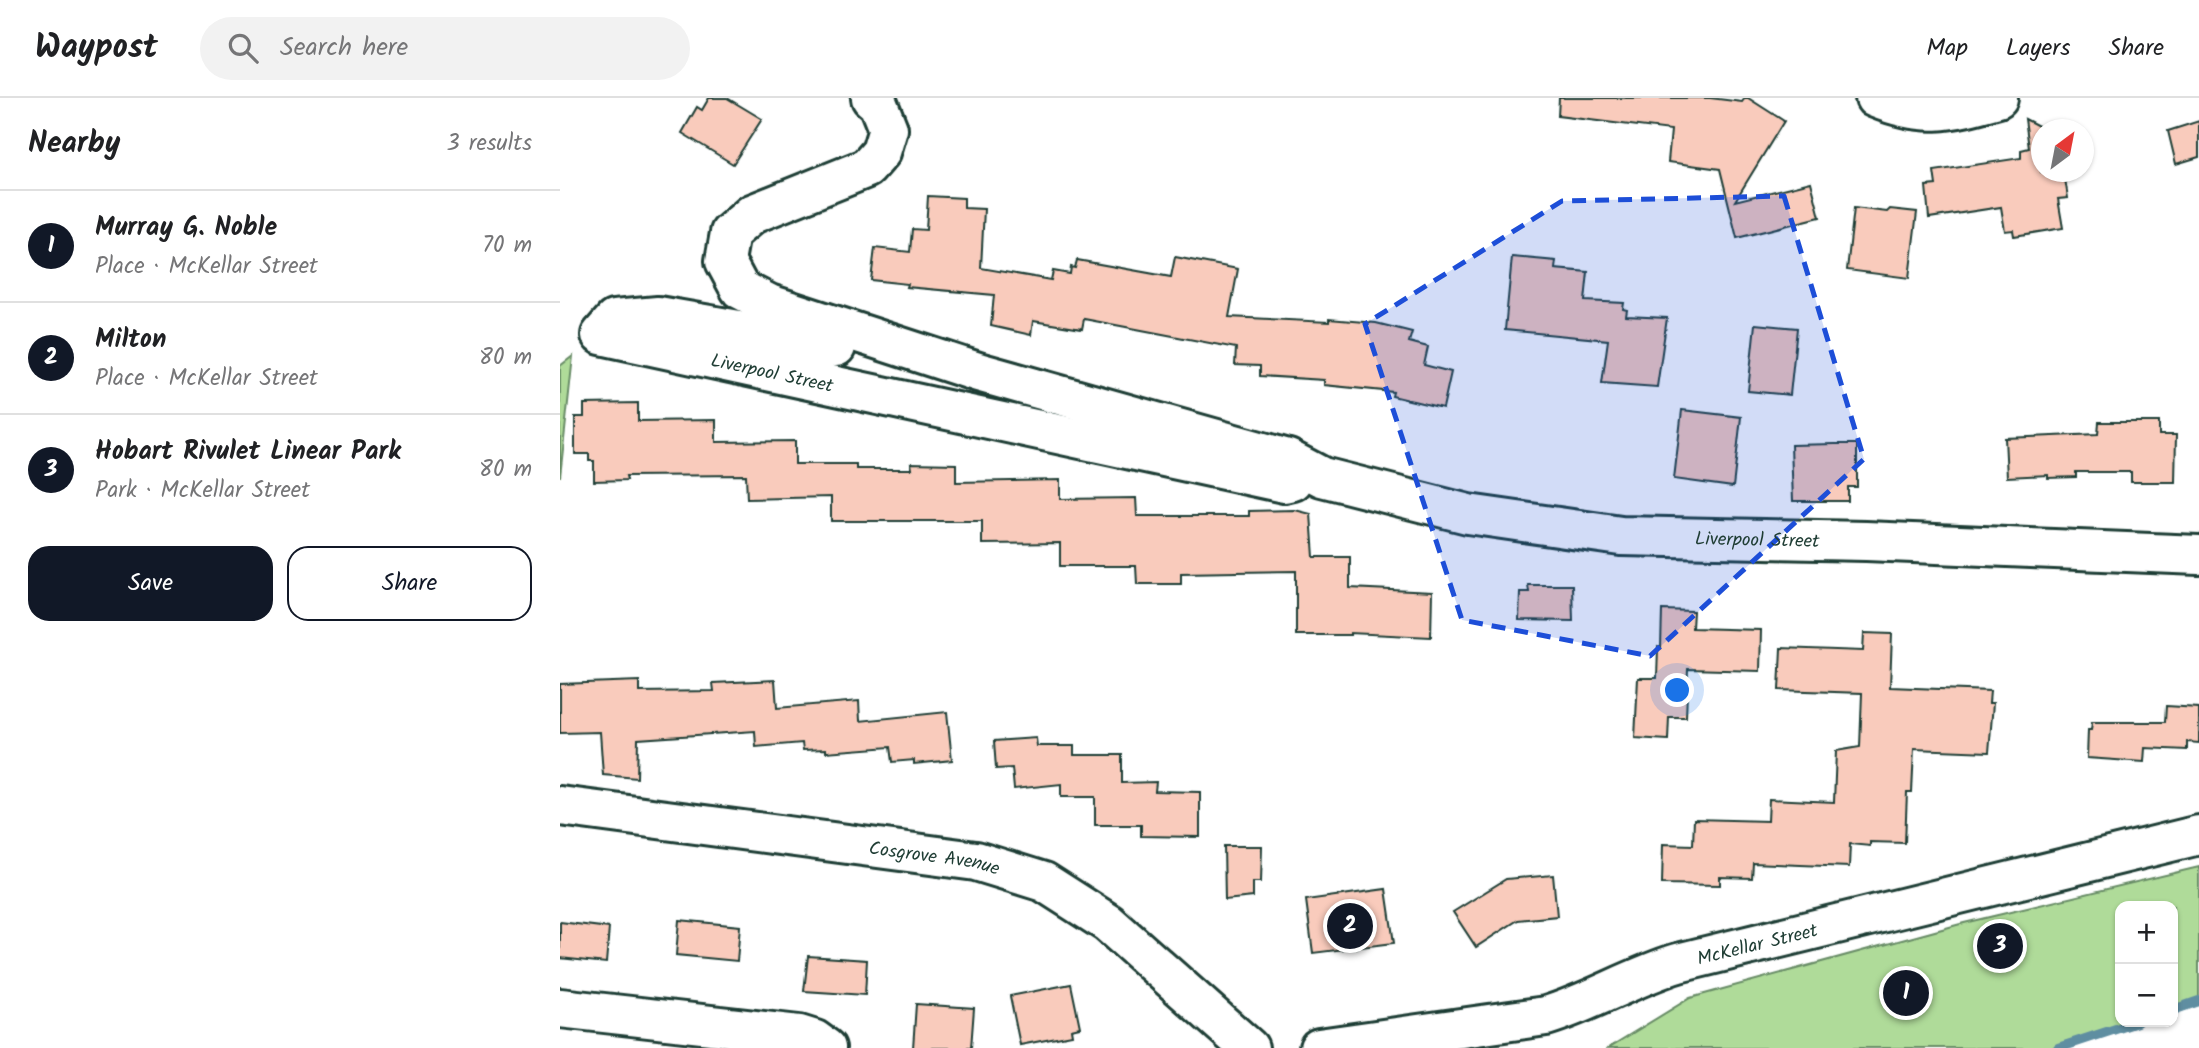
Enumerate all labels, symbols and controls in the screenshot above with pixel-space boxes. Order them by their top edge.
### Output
search box [200,17,690,80]
text: Waypost [35,22,158,75]
text: Search here [280,27,408,69]
icon: search [224,29,262,67]
text: Map [1926,29,1968,68]
text: Layers [2006,29,2070,68]
text: Share [2108,29,2164,68]
north arrow [2031,119,2094,182]
text: Nearby [28,120,120,168]
text: 3 results [446,126,532,162]
text: Murray G. Noble [95,207,277,249]
text: 1 [48,228,54,264]
text: 70 m [482,228,532,264]
text: Place · McKellar Street [95,249,318,285]
text: Milton [95,319,166,361]
text: 2 [44,340,58,376]
text: 80 m [479,340,532,376]
street label: Liverpool Street [708,346,837,402]
text: Place · McKellar Street [95,361,318,397]
text: Hobart Rivulet Linear Park [95,431,401,473]
text: 3 [45,452,57,488]
text: 80 m [479,452,532,488]
text: Park · McKellar Street [95,473,310,509]
street label: Liverpool Street [1695,525,1821,557]
button: Save [28,546,273,621]
button: Share [287,546,532,621]
your location [1660,673,1694,707]
street label: Cosgrove Avenue [867,834,1004,885]
pin: 2 [1327,900,1373,952]
map controls [2115,901,2178,1027]
button: + [2115,901,2178,964]
street label: McKellar Street [1694,916,1822,975]
pin: 3 [1977,920,2023,972]
button: − [2115,964,2178,1027]
pin: 1 [1883,967,1929,1019]

